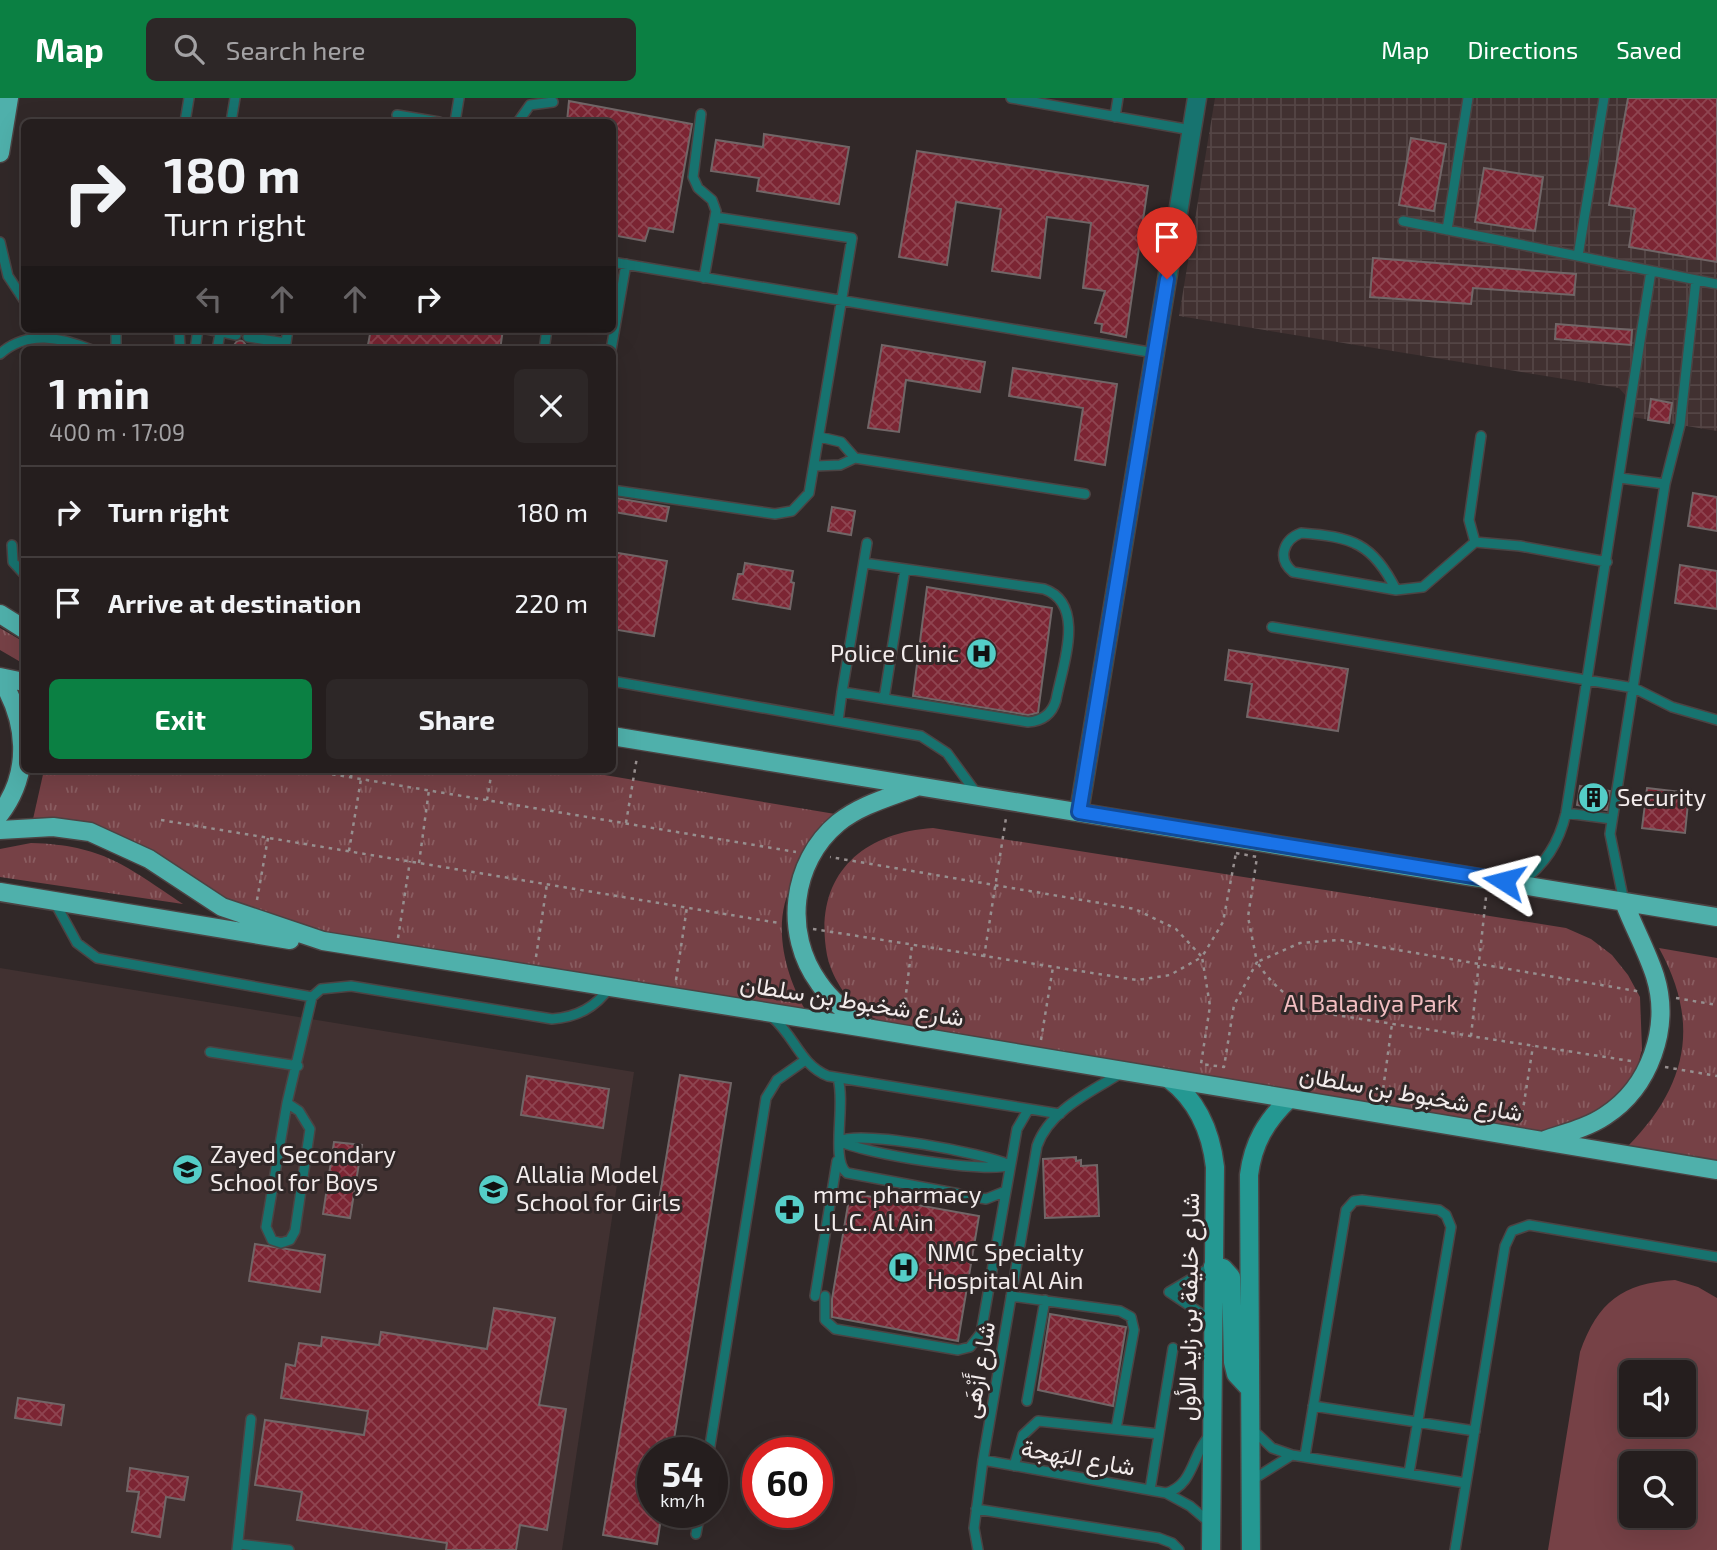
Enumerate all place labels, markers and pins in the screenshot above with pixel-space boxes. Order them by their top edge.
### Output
pin [1137,207,1197,279]
hospital icon: Police Clinic [965,637,999,671]
place label: Police Clinic [830,638,959,667]
building icon: Security [1577,781,1611,815]
place label: Security [1617,782,1706,811]
place label: Zayed Secondary School for Boys [210,1139,396,1196]
school or university icon: Zayed Secondary School for Boys [170,1152,204,1186]
place label: Allalia Model School for Girls [516,1159,681,1216]
school or university icon: Allalia Model School for Girls [476,1172,510,1206]
place label: mmc pharmacy L.L.C. Al Ain [813,1179,982,1236]
pharmacy icon: mmc pharmacy L.L.C. Al Ain [773,1192,807,1226]
place label: NMC Specialty Hospital Al Ain [927,1237,1084,1294]
hospital icon: NMC Specialty Hospital Al Ain [887,1250,921,1284]

